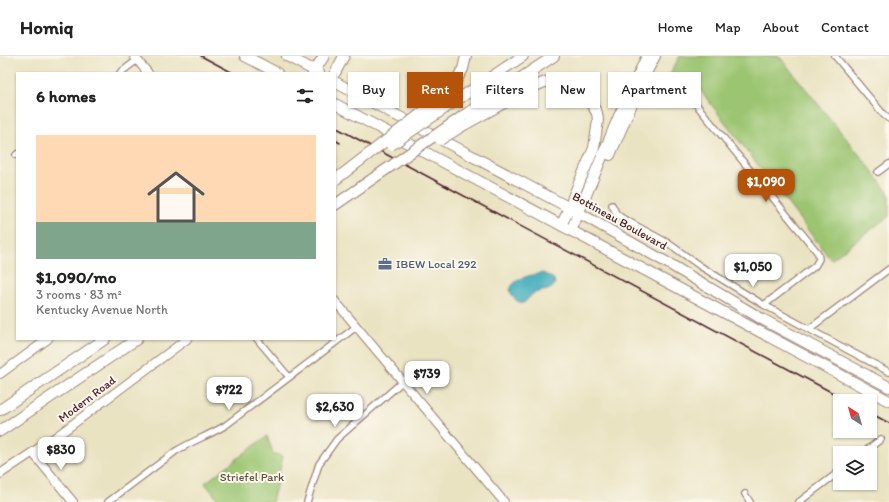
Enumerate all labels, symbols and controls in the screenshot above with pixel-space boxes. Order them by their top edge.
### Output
text: Homiq [20,16,73,39]
text: Home [658,19,693,36]
text: Map [715,19,741,36]
text: About [763,19,799,36]
text: Contact [821,19,869,36]
chip: Buy [348,72,399,108]
chip: Rent [407,72,463,108]
chip: Filters [471,72,538,108]
chip: New [546,72,600,108]
chip: Apartment [608,72,701,108]
icon: filters [294,85,316,107]
text: 6 homes [36,86,96,106]
icon: home [140,161,212,233]
pin: $1,090 [733,169,799,203]
text: $1,090 [747,174,785,189]
street label: Bottineau Boulevard [570,189,670,253]
pin: $1,050 [720,254,786,288]
office icon: IBEW Local 292 [377,256,393,272]
place label: IBEW Local 292 [396,257,477,271]
text: $1,050 [734,259,772,274]
text: $1,090/mo [36,267,116,287]
text: 3 rooms · 83 m² [36,287,122,302]
text: Kentucky Avenue North [36,302,168,317]
pin: $739 [403,361,451,395]
text: $739 [414,366,440,381]
street label: Modern Road [56,373,119,425]
pin: $722 [205,377,253,411]
text: $722 [216,382,242,397]
pin: $2,630 [302,394,368,428]
north arrow [833,394,877,438]
map controls [833,394,877,490]
text: $2,630 [316,399,354,414]
pin: $830 [37,437,85,471]
text: $830 [47,442,75,457]
button: layers [833,446,877,490]
park label: Striefel Park [220,470,285,484]

